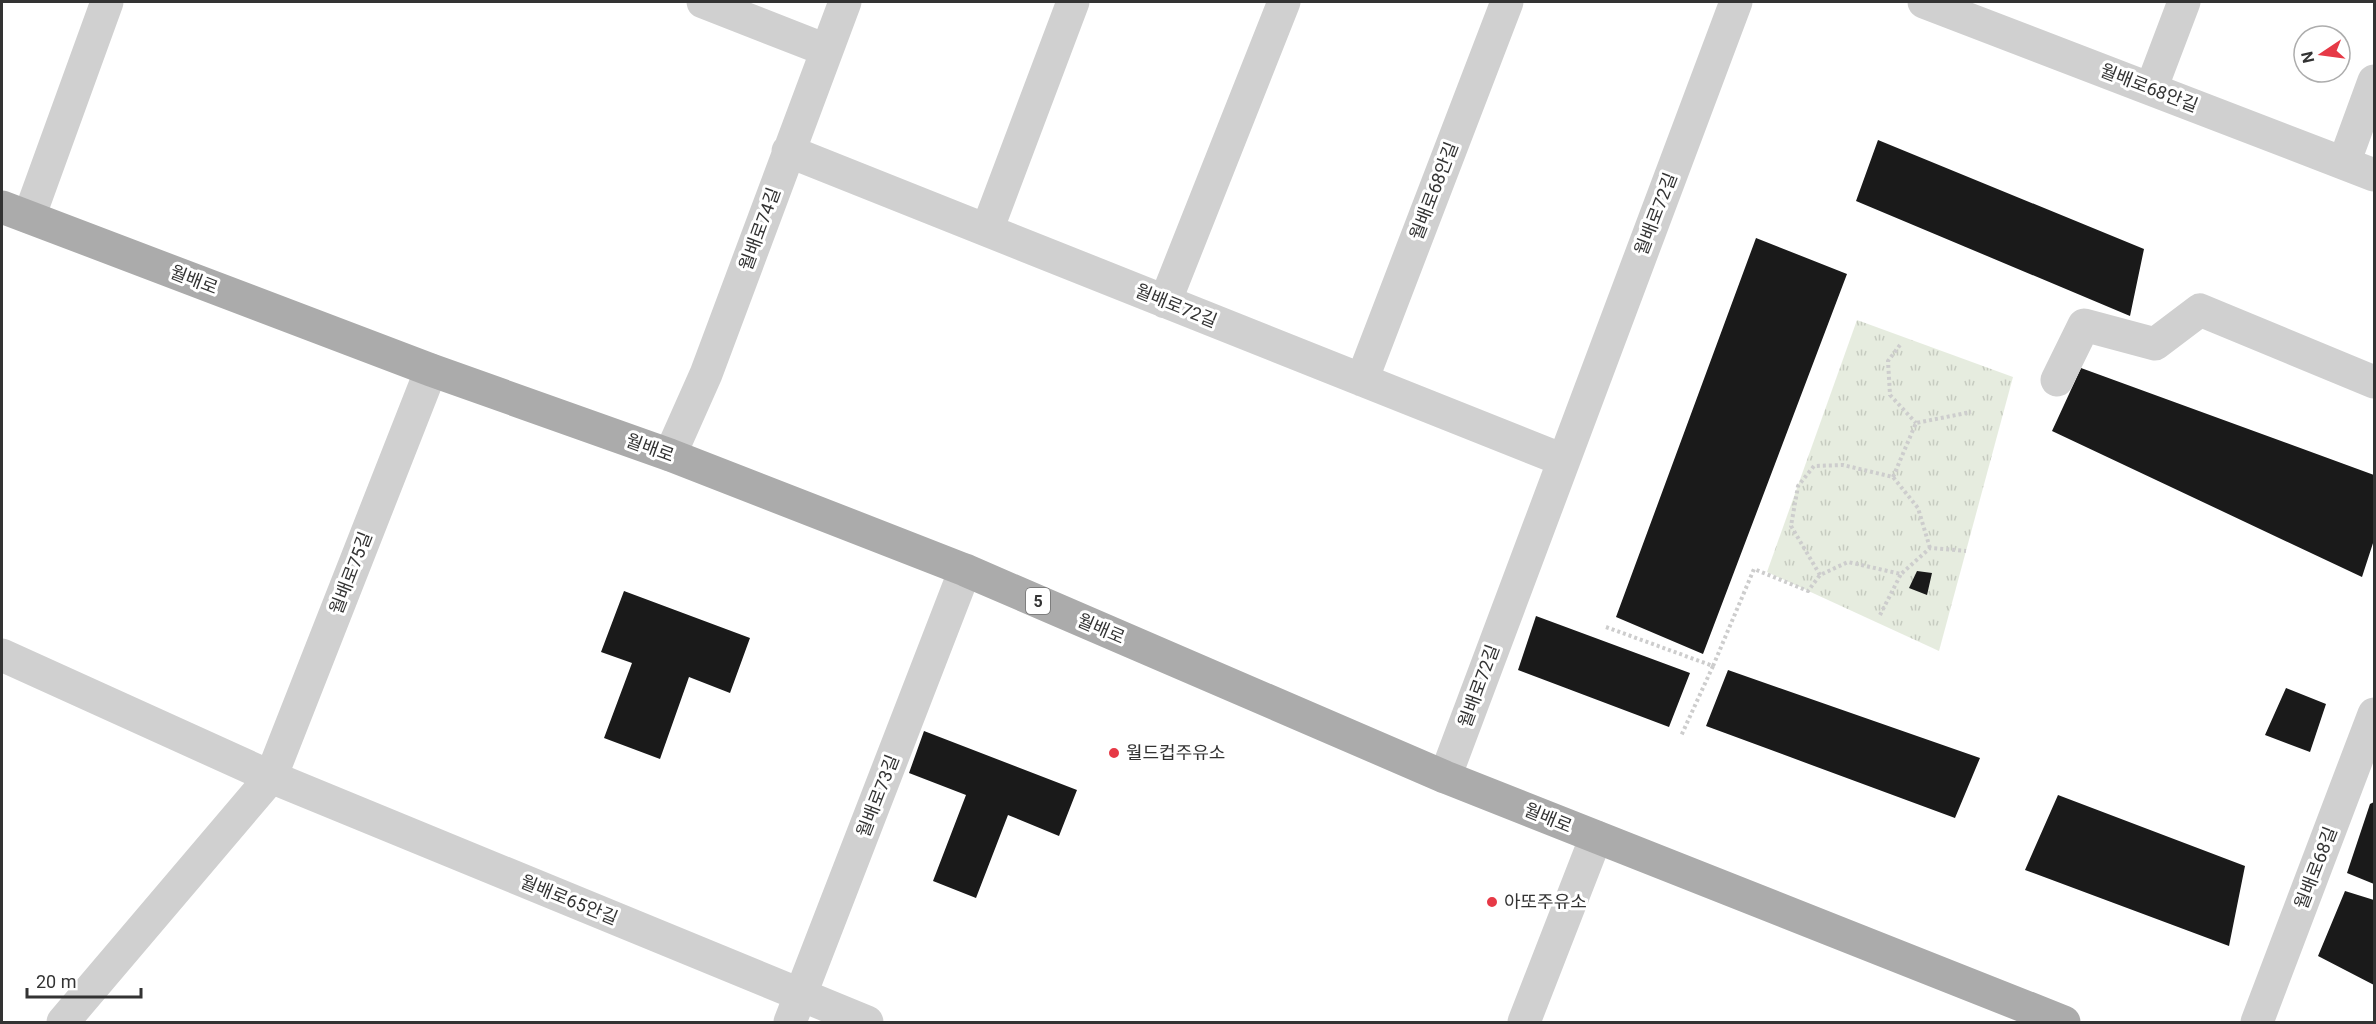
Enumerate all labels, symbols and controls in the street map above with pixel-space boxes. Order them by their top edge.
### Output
north arrow [2292,24,2352,84]
text: N [2297,50,2318,65]
street label: 월배로68안길 [2097,59,2201,116]
street label: 월배로68안길 [1405,139,1462,243]
street label: 월배로72길 [1630,170,1681,258]
street label: 월배로74길 [735,185,784,273]
street label: 월배로 [167,261,221,298]
street label: 월배로72길 [1132,280,1220,331]
street label: 월배로 [623,429,677,466]
street label: 월배로75길 [325,529,376,617]
road number: 5 [1026,588,1050,614]
street label: 월배로 [1074,609,1128,648]
street label: 월배로72길 [1454,642,1503,730]
place label: 월드컵주유소 [1126,742,1225,763]
marker: 월드컵주유소 [1107,746,1121,760]
street label: 월배로73길 [852,752,903,840]
street label: 월배로 [1521,798,1575,837]
street label: 월배로68길 [2290,824,2341,912]
street label: 월배로65안길 [517,870,621,929]
place label: 아또주유소 [1504,891,1587,912]
marker: 아또주유소 [1485,895,1499,909]
scale bar [27,961,141,999]
text: 20 m [36,971,76,992]

